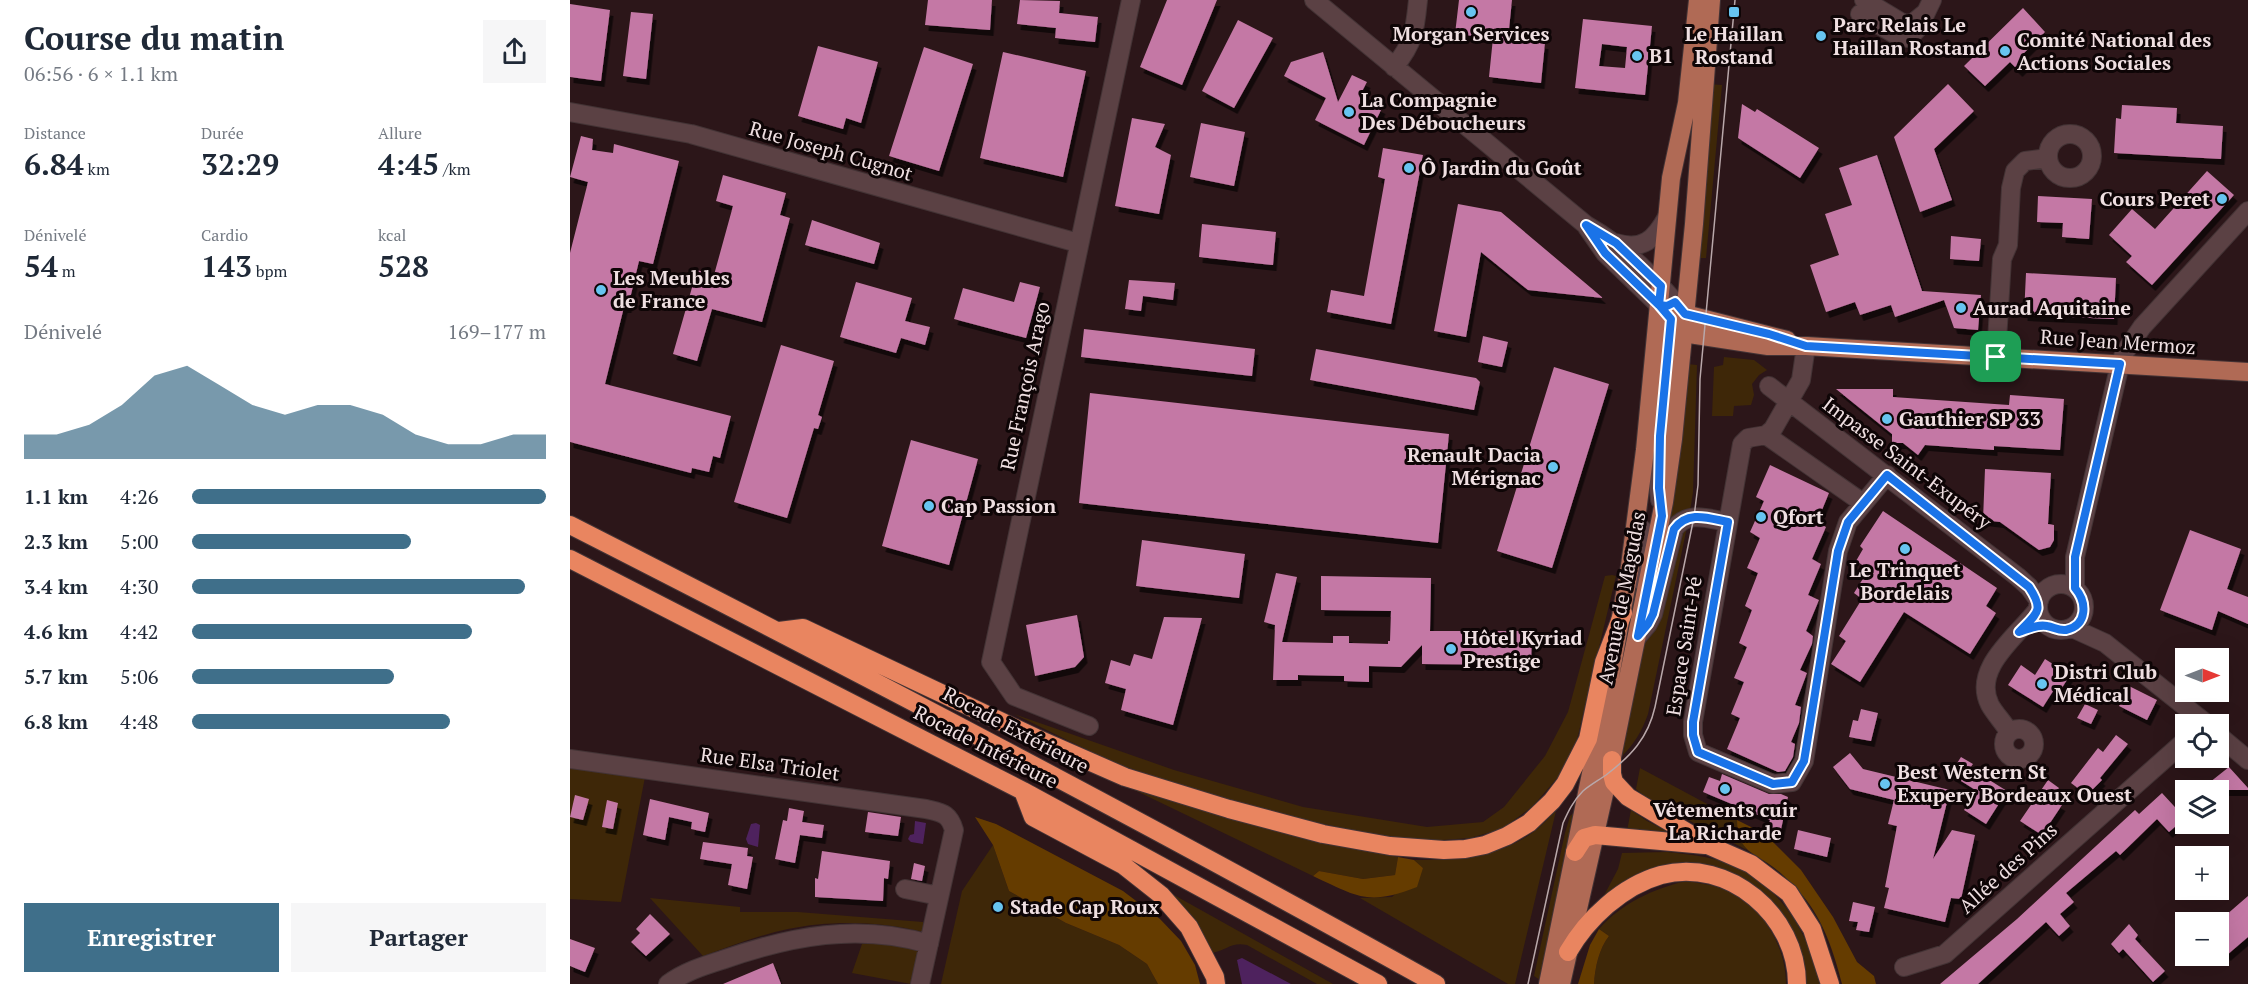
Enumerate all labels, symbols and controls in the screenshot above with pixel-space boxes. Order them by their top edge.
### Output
marker: Morgan Services [1464,5,1478,19]
marker: Le Haillan Rostand [1727,5,1741,19]
place label: Parc Relais Le Haillan Rostand [1833,11,1987,61]
text: Course du matin [24,16,284,59]
button: share [483,20,546,83]
place label: Morgan Services [1392,20,1550,47]
place label: Le Haillan Rostand [1685,20,1783,70]
place label: Comité National des Actions Sociales [2017,26,2211,76]
marker: Parc Relais Le Haillan Rostand [1814,29,1828,43]
place label: B1 [1649,42,1673,69]
marker: Comité National des Actions Sociales [1998,44,2012,58]
marker: B1 [1630,49,1644,63]
text: 06:56 · 6 × 1.1 km [24,60,178,87]
place label: La Compagnie Des Déboucheurs [1361,86,1526,136]
marker: La Compagnie Des Déboucheurs [1342,105,1356,119]
street label: Rue Joseph Cugnot [746,114,916,187]
text: Distance [24,122,86,144]
text: Durée [201,122,244,144]
text: Allure [378,122,422,144]
text: 6.84 [24,144,84,184]
text: 32:29 [201,144,279,184]
text: 4:45 [378,144,439,184]
place label: Ô Jardin du Goût [1421,154,1582,181]
text: km [84,158,110,180]
text: /km [439,158,471,180]
marker: Ô Jardin du Goût [1402,161,1416,175]
place label: Cours Peret [2100,185,2210,212]
marker: Cours Peret [2215,192,2229,206]
text: Dénivelé [24,224,86,246]
text: Cardio [201,224,248,246]
text: kcal [378,224,406,246]
text: 54 [24,246,58,286]
text: 143 [201,246,252,286]
text: 528 [378,246,429,286]
text: m [58,260,76,282]
text: bpm [252,260,287,282]
place label: Les Meubles de France [613,264,730,314]
marker: Les Meubles de France [594,283,608,297]
place label: Aurad Aquitaine [1973,294,2131,321]
street label: Rue François Arago [993,299,1056,473]
marker: Aurad Aquitaine [1954,301,1968,315]
text: Dénivelé [24,318,102,345]
text: 169–177 m [447,318,546,345]
street label: Rue Jean Mermoz [2039,323,2197,360]
pin [1970,331,2021,382]
icon: arrive [1979,340,2012,373]
street label: Impasse Saint-Exupéry [1817,390,1998,536]
place label: Gauthier SP 33 [1899,405,2041,432]
marker: Gauthier SP 33 [1880,412,1894,426]
place label: Renault Dacia Mérignac [1407,441,1541,491]
marker: Renault Dacia Mérignac [1546,460,1560,474]
text: 1.1 km [24,483,88,510]
text: 4:26 [120,483,159,510]
place label: Cap Passion [941,492,1056,519]
marker: Cap Passion [922,499,936,513]
place label: Qfort [1773,503,1824,530]
street label: Avenue de Magudas [1591,509,1652,687]
marker: Qfort [1754,510,1768,524]
text: 2.3 km [24,528,88,555]
text: 5:00 [120,528,159,555]
marker: Le Trinquet Bordelais [1898,542,1912,556]
place label: Le Trinquet Bordelais [1849,556,1961,606]
text: 3.4 km [24,573,88,600]
text: 4:30 [120,573,159,600]
street label: Espace Saint-Pé [1659,574,1708,718]
text: 4.6 km [24,618,88,645]
text: 4:42 [120,618,159,645]
place label: Hôtel Kyriad Prestige [1463,624,1583,674]
marker: Hôtel Kyriad Prestige [1444,642,1458,656]
north arrow [2175,648,2229,702]
map controls [2175,648,2229,966]
place label: Distri Club Médical [2054,658,2157,708]
text: 5.7 km [24,663,88,690]
text: 5:06 [120,663,159,690]
marker: Distri Club Médical [2035,677,2049,691]
street label: Rocade Extérieure [939,680,1094,779]
street label: Rocade Intérieure [910,699,1063,795]
text: 6.8 km [24,708,88,735]
text: 4:48 [120,708,159,735]
button: locate [2175,714,2229,768]
street label: Rue Elsa Triolet [699,740,842,787]
place label: Best Western St Exupery Bordeaux Ouest [1897,758,2132,808]
marker: Best Western St Exupery Bordeaux Ouest [1878,777,1892,791]
button: layers [2175,780,2229,834]
marker: Vêtements cuir La Richarde [1718,782,1732,796]
place label: Vêtements cuir La Richarde [1653,796,1797,846]
street label: Allée des Pins [1953,816,2063,919]
button: + [2175,846,2229,900]
place label: Stade Cap Roux [1010,893,1159,920]
marker: Stade Cap Roux [991,900,1005,914]
button: Enregistrer [24,903,279,972]
button: Partager [291,903,546,972]
button: − [2175,912,2229,966]

